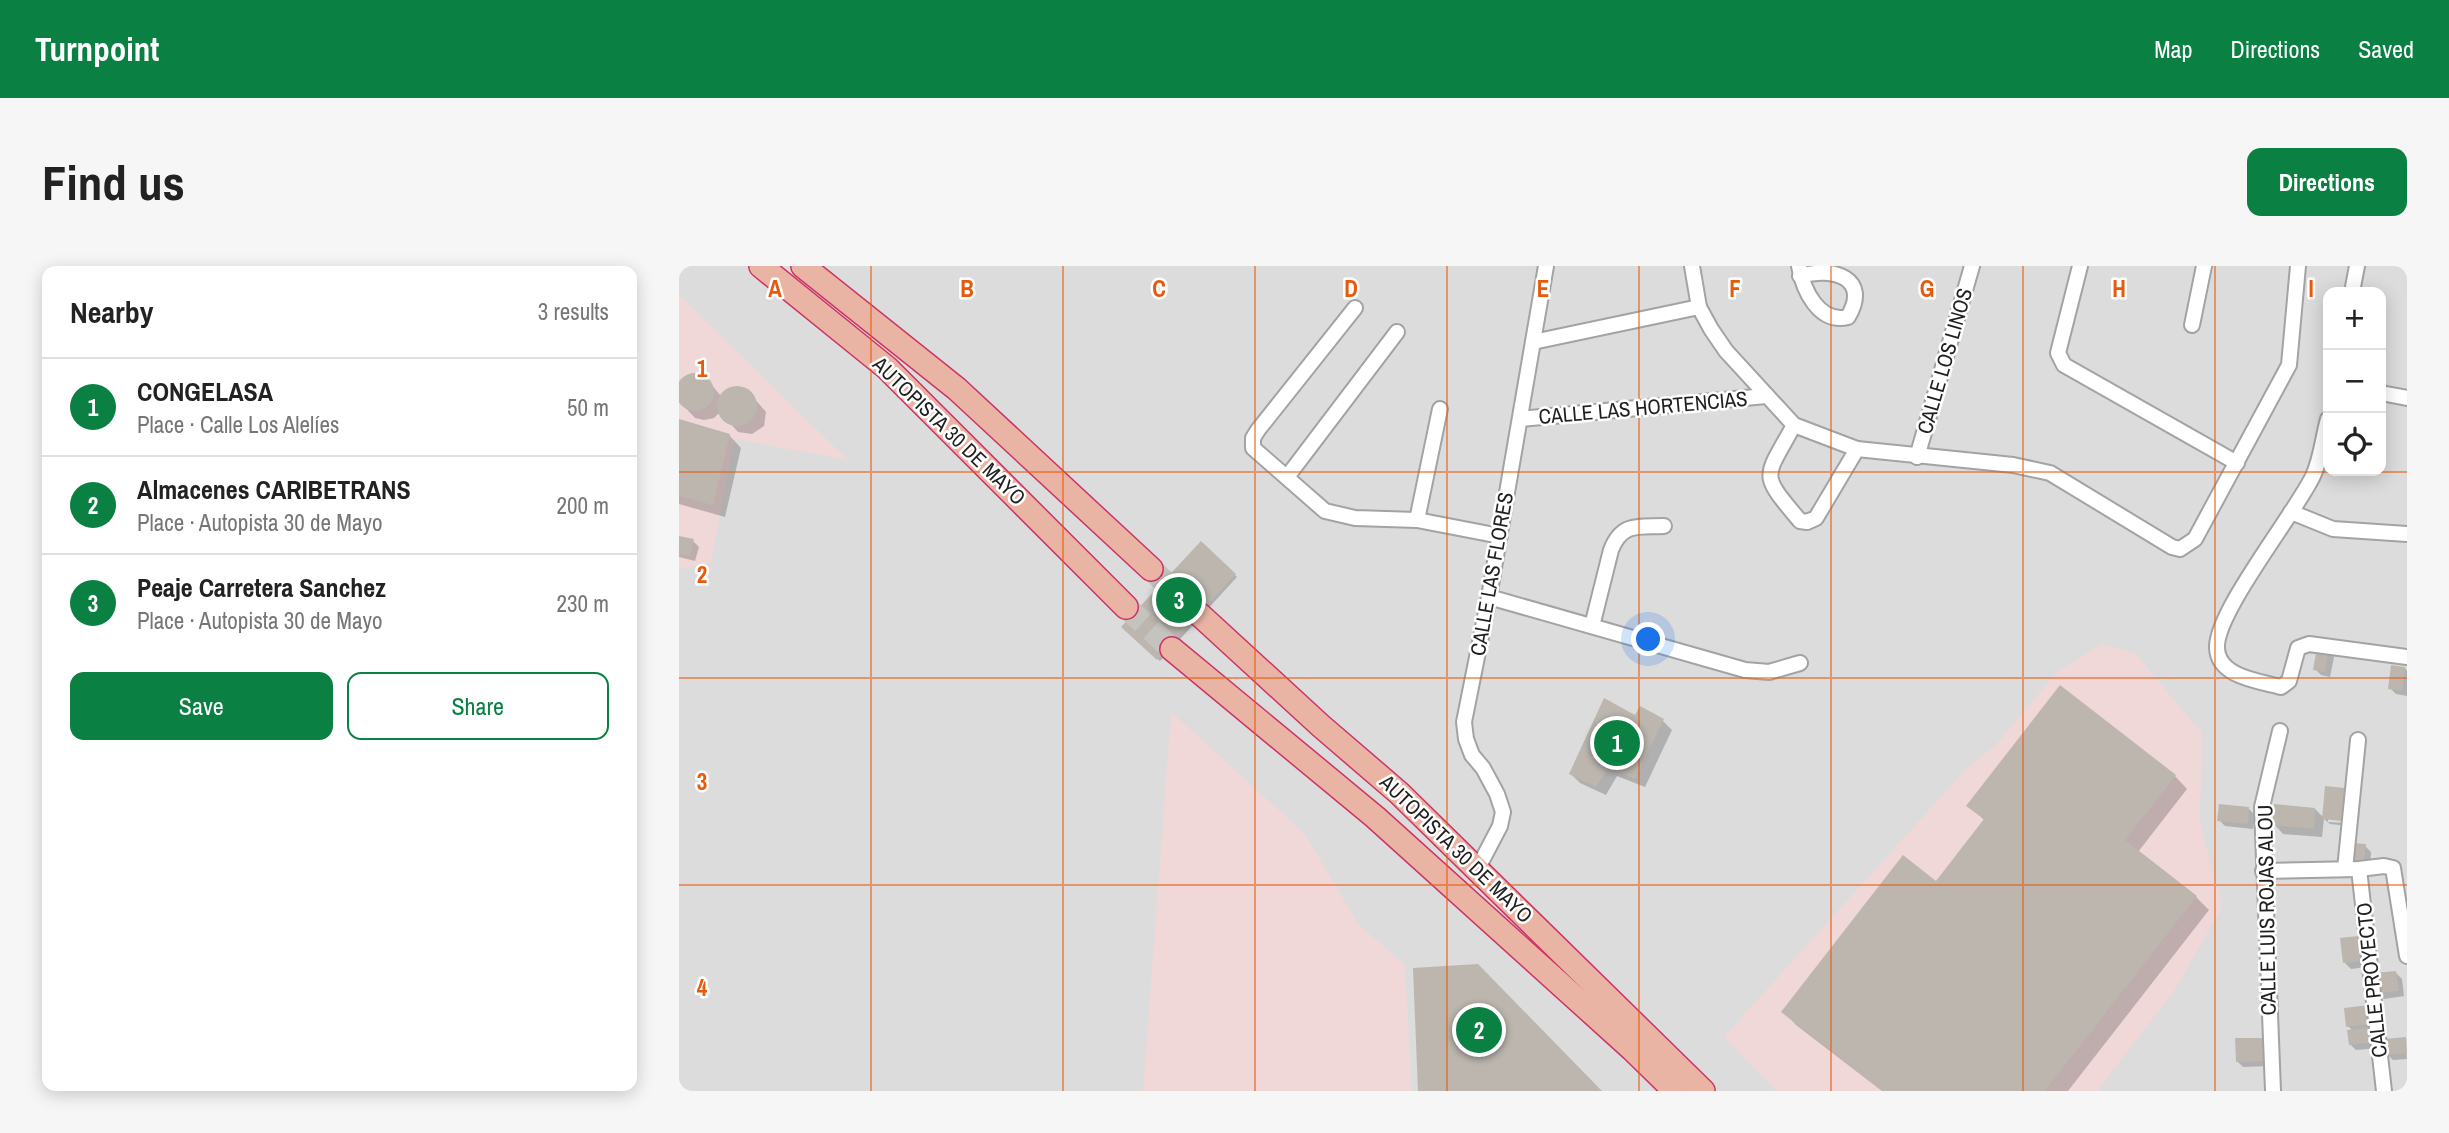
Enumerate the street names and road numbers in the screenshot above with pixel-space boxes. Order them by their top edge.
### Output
street label: CALLE LOS LINOS [1910,285,1979,437]
street label: AUTOPISTA 30 DE MAYO [866,349,1032,511]
street label: CALLE LAS HORTENCIAS [1537,384,1748,431]
street label: CALLE LAS FLORES [1463,490,1520,658]
street label: AUTOPISTA 30 DE MAYO [1373,767,1539,929]
street label: CALLE LUIS ROJAS ALOU [2250,804,2283,1016]
street label: CALLE PROYECTO [2349,901,2394,1059]

